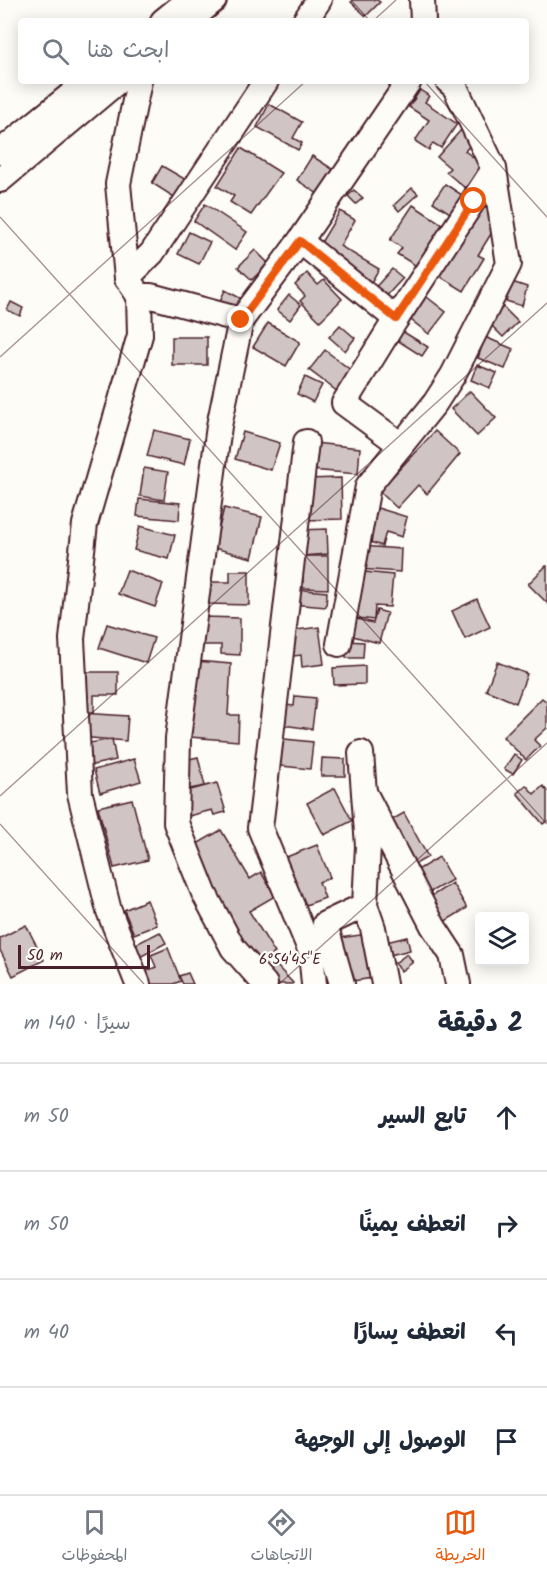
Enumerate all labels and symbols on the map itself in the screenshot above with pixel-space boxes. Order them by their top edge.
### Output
route start [460,187,486,213]
route end [227,306,253,332]
scale bar [18,942,150,970]
text: 6°54'45"E [259,948,322,972]

